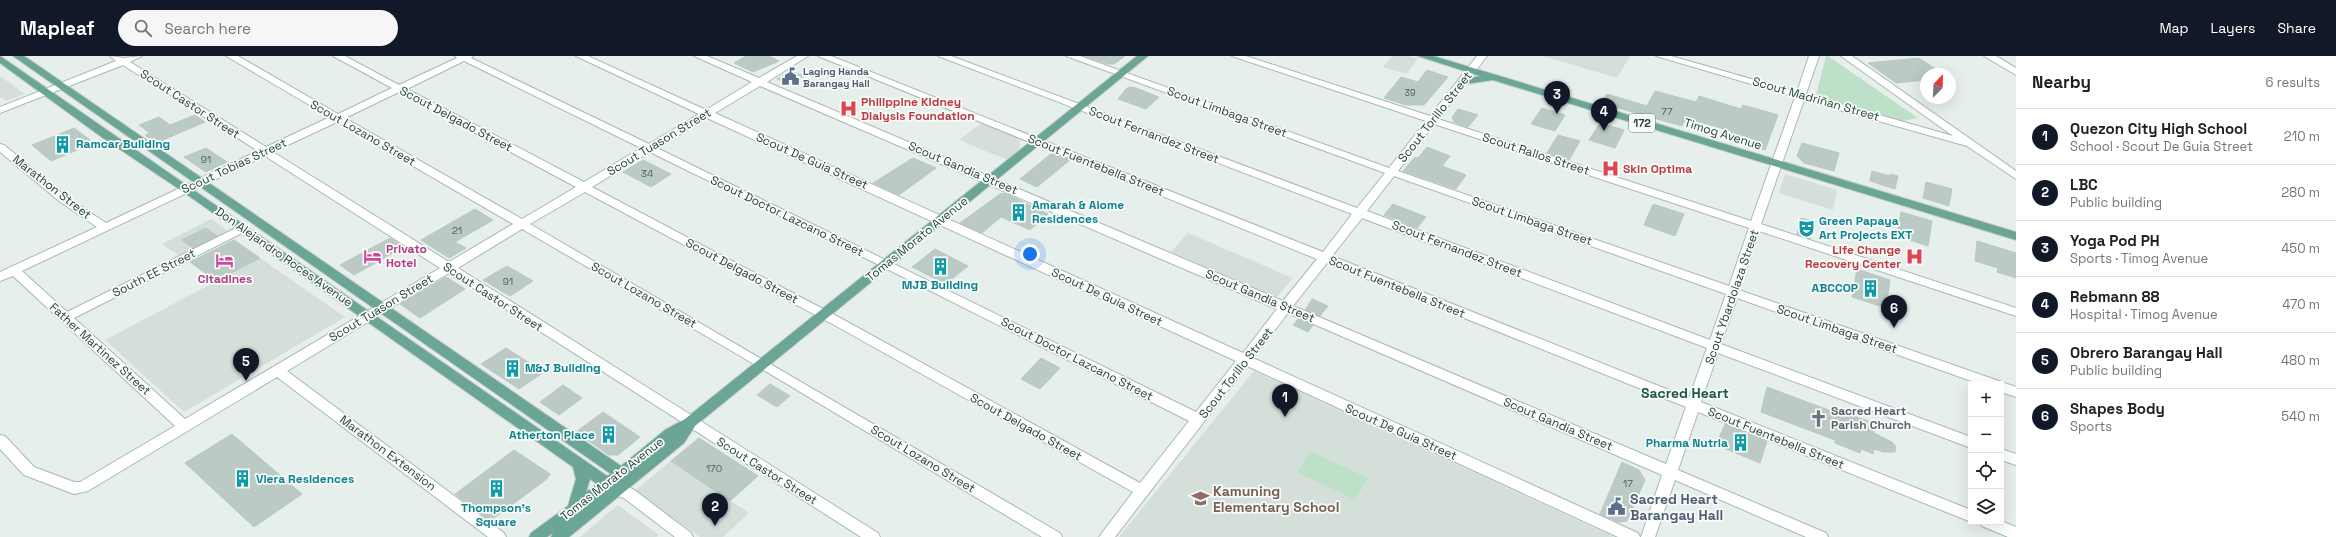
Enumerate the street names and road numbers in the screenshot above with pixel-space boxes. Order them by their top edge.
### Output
street label: Scout Castor Street [137,66,243,142]
street label: Scout Torillo Street [1394,68,1476,166]
street label: Scout Madriñan Street [1751,73,1881,125]
street label: Scout Delgado Street [397,83,515,155]
street label: Scout Limbaga Street [1165,83,1289,141]
street label: Scout Lozano Street [307,96,419,170]
street label: Scout Fernandez Street [1087,103,1221,167]
street label: Scout Tuason Street [604,105,714,179]
road number: 172 [1629,114,1655,132]
street label: Timog Avenue [1682,115,1764,153]
street label: Scout De Guia Street [754,129,870,193]
street label: Scout Rallos Street [1480,129,1592,179]
street label: Scout Fuentebella Street [1025,130,1167,200]
street label: Scout Tobias Street [179,135,289,197]
street label: Scout Gandia Street [906,138,1020,198]
street label: Marathon Street [9,151,95,223]
street label: Scout Doctor Lazcano Street [708,172,866,260]
street label: Tomas Morato Avenue [863,193,971,285]
street label: Scout Limbaga Street [1470,193,1594,249]
street label: Don Alejandro Roces Avenue [212,203,356,311]
street label: Scout Fernandez Street [1390,217,1524,281]
street label: Scout Ybardolaza Street [1701,227,1763,367]
street label: Scout Delgado Street [683,235,801,307]
street label: South EE Street [110,245,198,301]
street label: Scout Fuentebella Street [1326,252,1468,322]
street label: Scout Lozano Street [588,258,700,332]
street label: Scout Castor Street [440,259,546,335]
street label: Scout De Guia Street [1049,264,1165,330]
street label: Scout Gandia Street [1203,266,1317,326]
street label: Scout Tuason Street [326,271,436,345]
street label: Father Martinez Street [46,299,154,399]
street label: Scout Limbaga Street [1775,301,1899,357]
street label: Scout Doctor Lazcano Street [998,314,1156,404]
street label: Scout Torillo Street [1195,324,1277,422]
street label: Scout Delgado Street [967,390,1085,464]
street label: Scout Gandia Street [1501,394,1615,454]
street label: Scout De Guia Street [1343,400,1459,464]
street label: Scout Fuentebella Street [1705,403,1847,473]
street label: Marathon Extension [337,412,439,494]
street label: Scout Lozano Street [868,421,978,497]
street label: Tomas Morato Avenue [557,434,667,524]
street label: Scout Castor Street [714,434,820,508]

